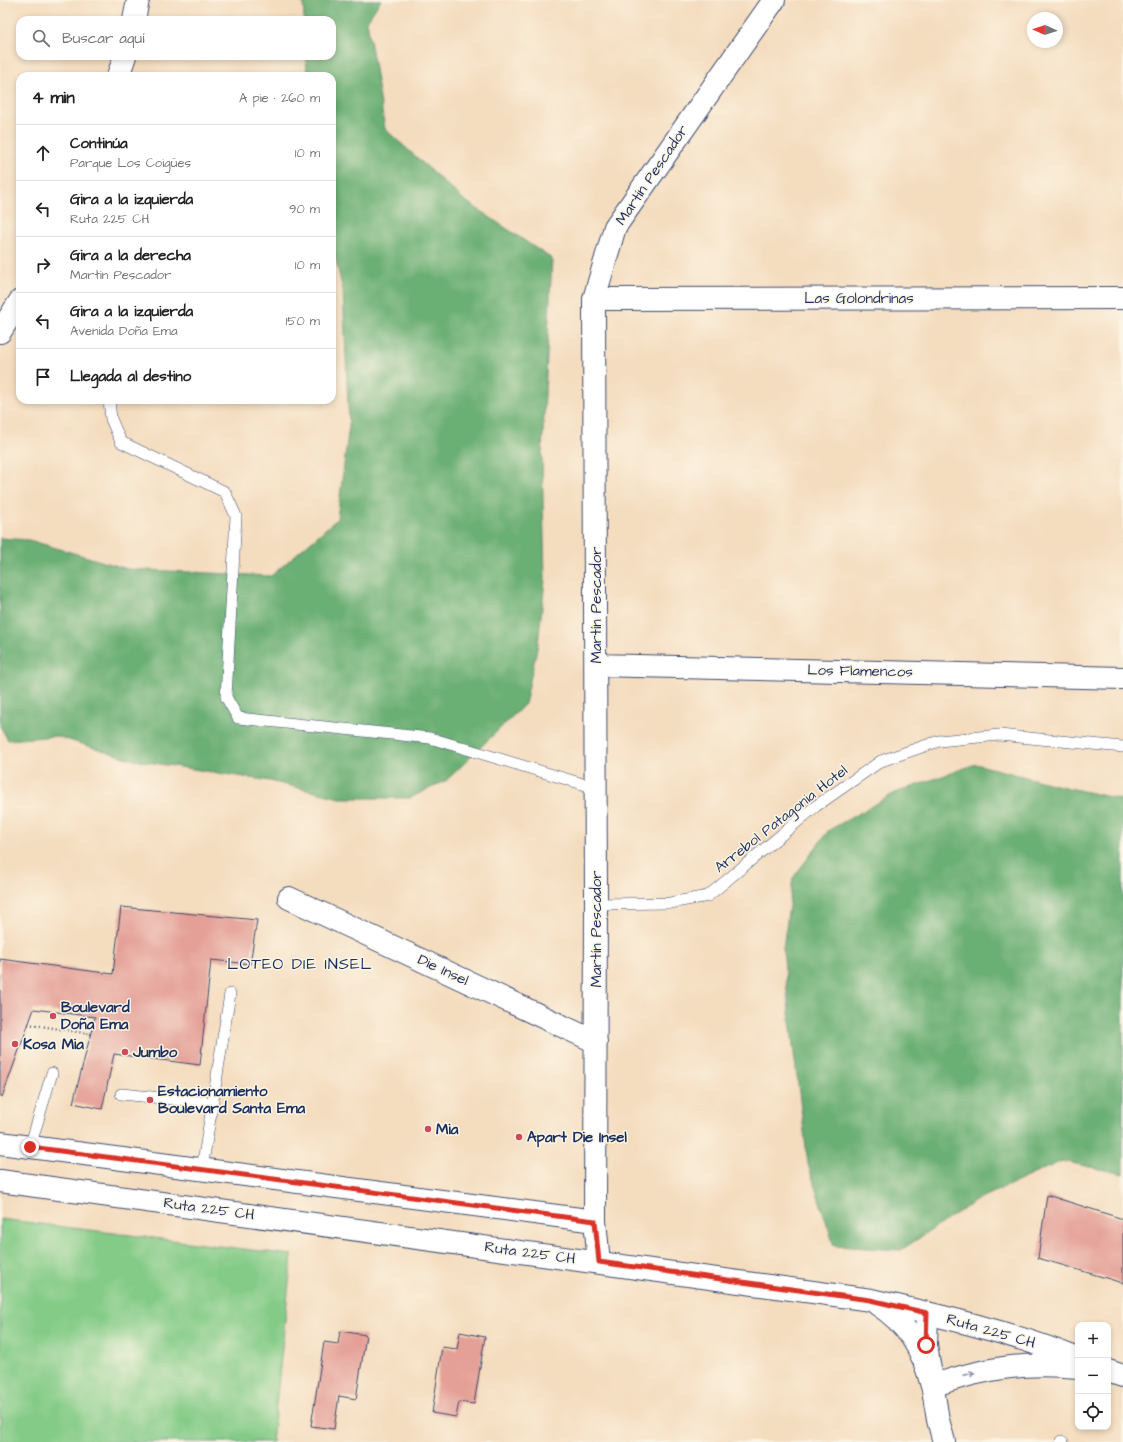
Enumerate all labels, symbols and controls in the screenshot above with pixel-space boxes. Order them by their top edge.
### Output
north arrow [1027,12,1063,48]
search box [16,16,336,60]
icon: search [30,27,52,49]
text: Buscar aquí [62,28,144,49]
text: 4 min [32,86,75,110]
text: A pie · 260 m [239,89,320,107]
street label: Martín Pescador [611,121,693,229]
text: Continúa [70,133,128,154]
icon: ahead [32,142,54,164]
text: 10 m [295,144,320,162]
text: Parque Los Coigües [70,154,191,172]
text: Gira a la izquierda [70,189,193,210]
icon: left [32,198,54,220]
text: 90 m [289,200,320,218]
text: Ruta 225 CH [70,210,149,228]
text: Gira a la derecha [70,245,191,266]
icon: right [32,254,54,276]
text: 10 m [295,256,320,274]
text: Martín Pescador [70,266,171,284]
street label: Las Golondrinas [804,288,914,309]
text: Gira a la izquierda [70,301,193,322]
icon: left [32,310,54,332]
text: 150 m [286,312,320,330]
text: Avenida Doña Ema [70,322,178,340]
icon: arrive [32,366,54,388]
text: Llegada al destino [70,366,191,387]
street label: Martín Pescador [586,547,607,663]
street label: Los Flamencos [807,660,913,682]
street label: Arrebol Patagonia Hotel [710,760,853,879]
street label: Martín Pescador [586,871,607,987]
street label: Die Insel [414,949,472,991]
district label: LOTEO DIE INSEL [227,953,373,975]
place label: Boulevard Doña Ema [61,997,130,1035]
marker: Boulevard Doña Ema [48,1011,58,1021]
place label: Kosa Mia [23,1034,84,1055]
marker: Kosa Mia [10,1039,20,1049]
place label: Jumbo [132,1042,178,1063]
marker: Jumbo [120,1047,130,1057]
place label: Estacionamiento Boulevard Santa Ema [158,1081,306,1119]
marker: Estacionamiento Boulevard Santa Ema [145,1095,155,1105]
place label: Mia [436,1119,459,1140]
marker: Mia [423,1124,433,1134]
place label: Apart Die Insel [527,1127,627,1148]
marker: Apart Die Insel [514,1132,524,1142]
route end [21,1138,39,1156]
street label: Ruta 225 CH [162,1192,256,1226]
street label: Ruta 225 CH [483,1236,577,1270]
street label: Ruta 225 CH [944,1308,1038,1354]
map controls [1075,1322,1111,1430]
button: + [1075,1322,1111,1358]
route start [917,1336,935,1354]
button: − [1075,1358,1111,1394]
one-way arrow [962,1369,975,1377]
button: locate [1075,1394,1111,1430]

